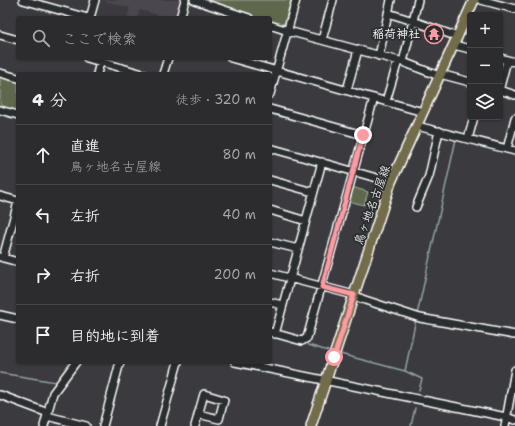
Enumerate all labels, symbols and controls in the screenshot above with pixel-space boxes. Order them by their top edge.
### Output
map controls [467,12,503,120]
button: + [467,12,503,48]
search box [16,16,272,60]
temple icon: 稲荷神社 [423,23,445,45]
place label: 稲荷神社 [372,26,420,42]
icon: search [30,27,52,49]
text: ここで検索 [62,29,137,49]
button: − [467,48,503,84]
button: layers [467,84,503,120]
text: 4 分 [32,89,67,111]
text: 徒歩 · 320 m [176,91,256,108]
route end [354,126,372,144]
text: 直進 [70,136,100,156]
icon: ahead [32,144,54,166]
text: 80 m [222,146,256,163]
text: 鳥ヶ地名古屋線 [70,158,161,175]
street label: 鳥ヶ地名古屋線 [350,163,394,247]
icon: left [32,204,54,226]
text: 左折 [70,206,100,226]
text: 40 m [222,206,256,223]
icon: right [32,264,54,286]
text: 右折 [70,266,100,286]
text: 200 m [214,266,256,283]
icon: arrive [32,324,54,346]
text: 目的地に到着 [70,326,160,346]
route start [325,348,343,366]

